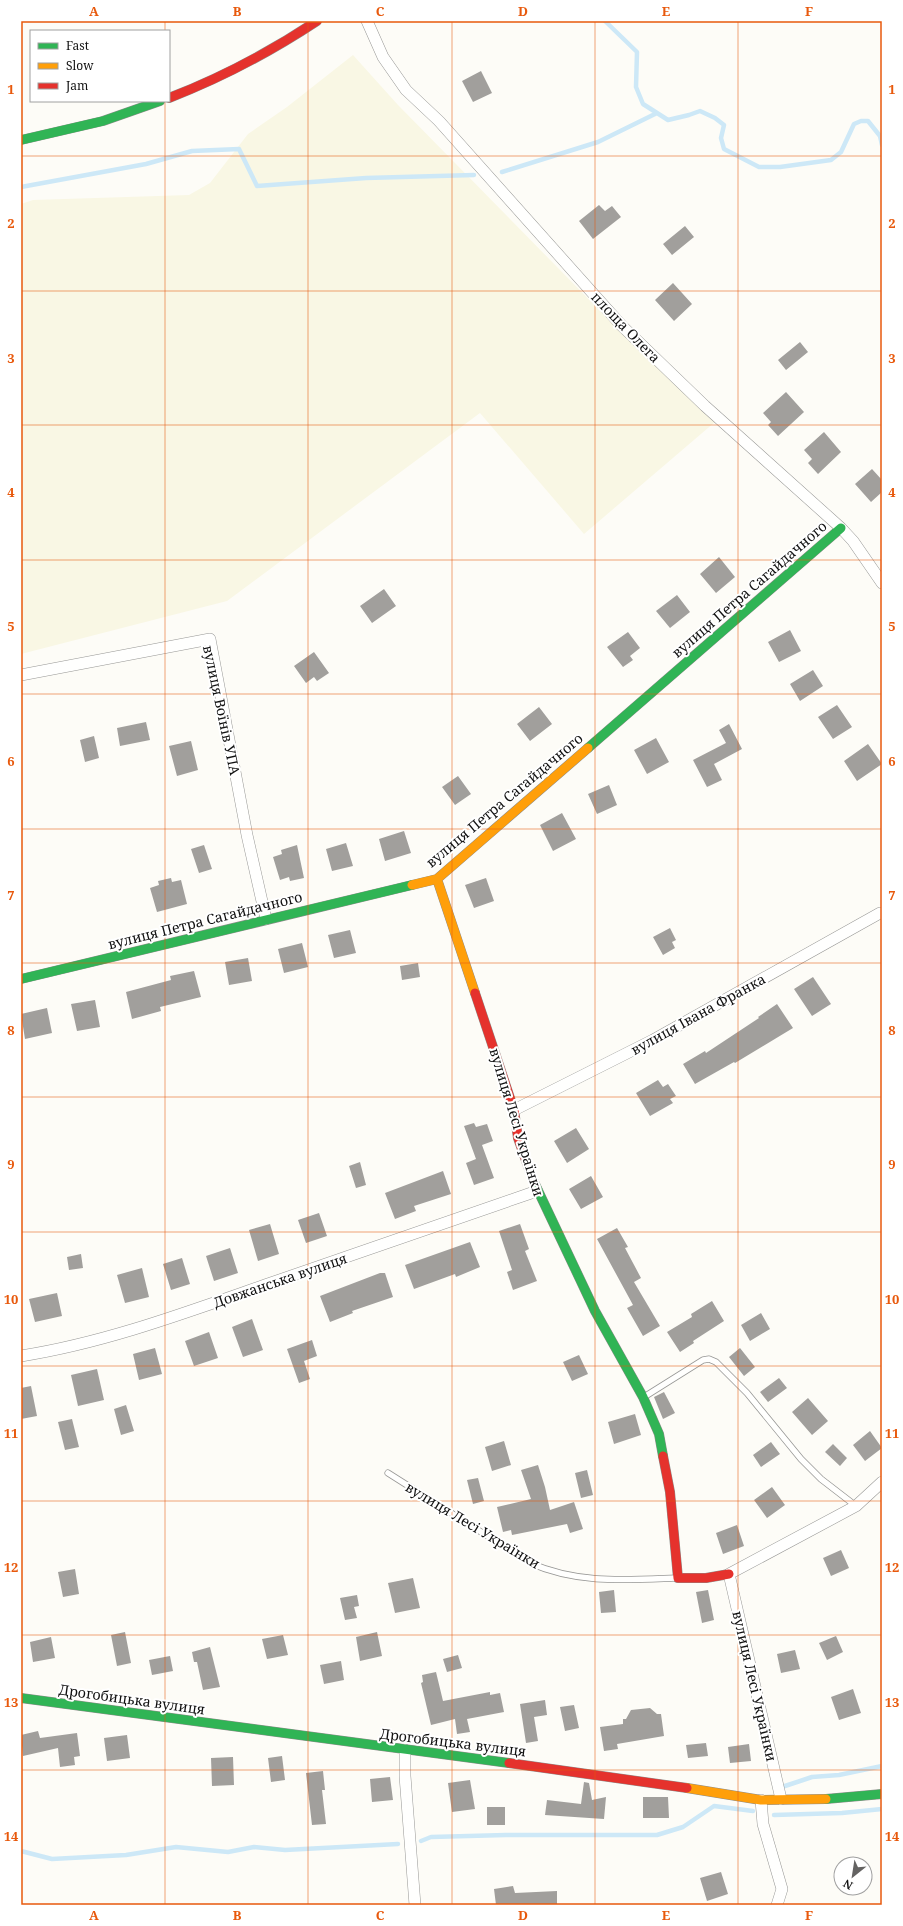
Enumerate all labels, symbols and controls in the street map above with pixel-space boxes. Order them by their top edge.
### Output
text: A [89,2,99,20]
text: B [233,2,242,20]
text: C [376,2,385,20]
text: D [518,2,528,20]
text: E [662,2,671,20]
text: F [805,2,813,20]
legend [30,30,170,102]
text: Fast [66,37,89,54]
text: Slow [66,57,94,74]
text: Jam [65,77,88,94]
text: 1 [7,80,15,98]
text: 1 [888,80,896,98]
text: 2 [7,214,15,232]
text: 2 [888,214,896,232]
street label: площа Олега [587,287,665,367]
text: 3 [7,349,15,367]
text: 3 [888,349,896,367]
text: 4 [7,483,15,501]
text: 4 [888,483,896,501]
street label: вулиця Петра Сагайдачного [668,516,830,662]
text: 5 [7,617,15,635]
text: 5 [888,617,896,635]
street label: вулиця Воїнів УПА [199,643,245,777]
street label: вулиця Петра Сагайдачного [422,729,586,871]
text: 6 [7,752,15,770]
text: 6 [888,752,896,770]
text: 7 [7,886,15,904]
text: 7 [888,886,896,904]
street label: вулиця Петра Сагайдачного [106,887,304,953]
street label: вулиця Івана Франка [627,969,769,1059]
text: 8 [7,1021,15,1039]
text: 8 [888,1021,896,1039]
street label: вулиця Лесі Українки [485,1046,549,1198]
text: 9 [7,1155,15,1173]
text: 9 [888,1155,896,1173]
street label: Довжанська вулиця [211,1248,349,1312]
text: 10 [4,1290,18,1308]
text: 10 [885,1290,899,1308]
text: 11 [4,1424,18,1442]
text: 11 [885,1424,899,1442]
street label: вулиця Лесі Українки [402,1477,544,1573]
text: 12 [4,1558,18,1576]
text: 12 [885,1558,899,1576]
street label: вулиця Лесі Українки [728,1609,782,1763]
street label: Дрогобицька вулиця [58,1679,206,1719]
text: 13 [4,1693,18,1711]
text: 13 [885,1693,899,1711]
street label: Дрогобицька вулиця [379,1724,527,1760]
text: 14 [4,1827,19,1845]
text: 14 [885,1827,900,1845]
north arrow [833,1856,873,1896]
text: N [840,1876,855,1894]
text: A [89,1906,99,1924]
text: B [233,1906,242,1924]
text: C [376,1906,385,1924]
text: D [518,1906,528,1924]
text: E [662,1906,671,1924]
text: F [805,1906,813,1924]

